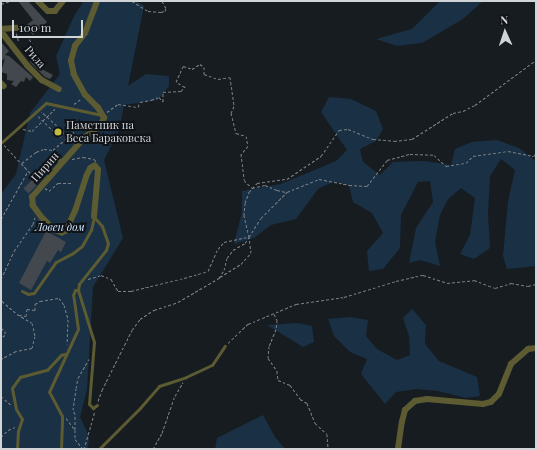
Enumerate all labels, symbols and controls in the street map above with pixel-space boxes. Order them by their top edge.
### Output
scale bar [14,12,85,38]
north arrow [485,12,525,52]
text: N [500,12,509,27]
text: 100 m [19,19,51,35]
street label: Рила [22,43,48,71]
place label: Паметник на Веса Бараковска [66,119,151,145]
marker: Паметник на Веса Бараковска [53,127,63,137]
street label: Пирин [28,149,62,185]
park label: Ловен дом [35,220,85,234]

